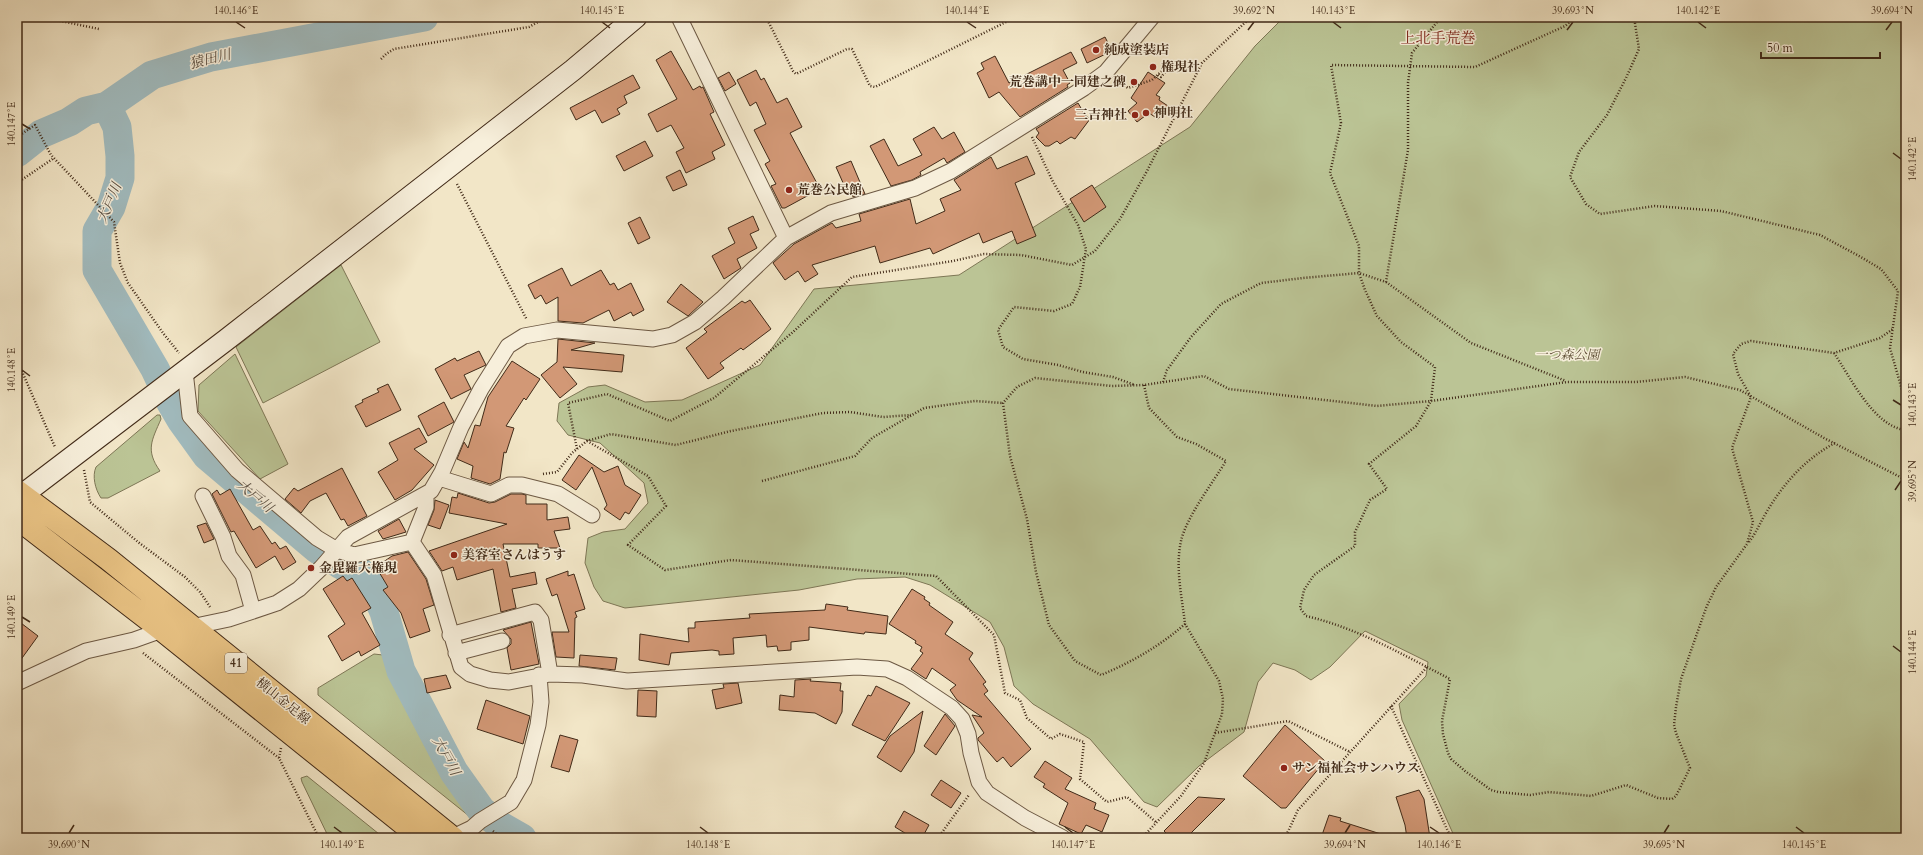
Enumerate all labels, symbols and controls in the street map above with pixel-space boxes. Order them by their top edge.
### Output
text: 140.146°E [214,4,258,18]
text: 140.145°E [580,4,624,18]
text: 140.144°E [945,4,989,18]
text: 39.692°N [1233,4,1275,18]
text: 140.143°E [1311,4,1355,18]
text: 39.693°N [1552,4,1594,18]
text: 140.142°E [1676,4,1720,18]
text: 39.694°N [1871,4,1913,18]
district label: 上北手荒巻 [1400,28,1476,48]
scale bar [1761,34,1880,60]
text: 50 m [1767,40,1794,56]
place label: 純成塗装店 [1104,41,1169,59]
water label: 猿田川 [187,44,235,73]
marker: 純成塗装店 [1091,45,1101,55]
place label: 権現社 [1161,58,1200,76]
marker: 権現社 [1148,62,1158,72]
place label: 荒巻講中一同建之碑 [1009,73,1126,91]
marker: 荒巻講中一同建之碑 [1129,77,1139,87]
text: 140.147°E [5,102,19,146]
place label: 神明社 [1154,104,1193,122]
place label: 三吉神社 [1075,106,1127,124]
marker: 神明社 [1141,108,1151,118]
marker: 三吉神社 [1130,110,1140,120]
text: 140.142°E [1906,137,1920,181]
water label: 大戸川 [92,178,127,226]
place label: 荒巻公民館 [797,181,862,199]
marker: 荒巻公民館 [784,185,794,195]
park label: 一つ森公園 [1534,346,1601,364]
text: 140.148°E [5,348,19,392]
text: 140.143°E [1906,383,1920,427]
text: 39.695°N [1906,460,1920,502]
water label: 大戸川 [233,475,279,518]
place label: 美容室さんはうす [462,546,566,564]
marker: 美容室さんはうす [449,550,459,560]
place label: 金毘羅大権現 [319,559,397,577]
marker: 金毘羅大権現 [306,563,316,573]
text: 140.149°E [5,595,19,639]
text: 140.144°E [1906,630,1920,674]
road number: 41 [225,653,247,673]
street label: 横山金足線 [252,674,314,728]
water label: 大戸川 [428,733,465,781]
place label: サン福祉会サンハウス [1292,759,1419,777]
marker: サン福祉会サンハウス [1279,763,1289,773]
text: 39.690°N [48,838,90,852]
text: 140.149°E [320,838,364,852]
text: 140.148°E [686,838,730,852]
text: 140.147°E [1051,838,1095,852]
text: 39.694°N [1324,838,1366,852]
text: 140.146°E [1417,838,1461,852]
text: 39.695°N [1643,838,1685,852]
text: 140.145°E [1782,838,1826,852]

